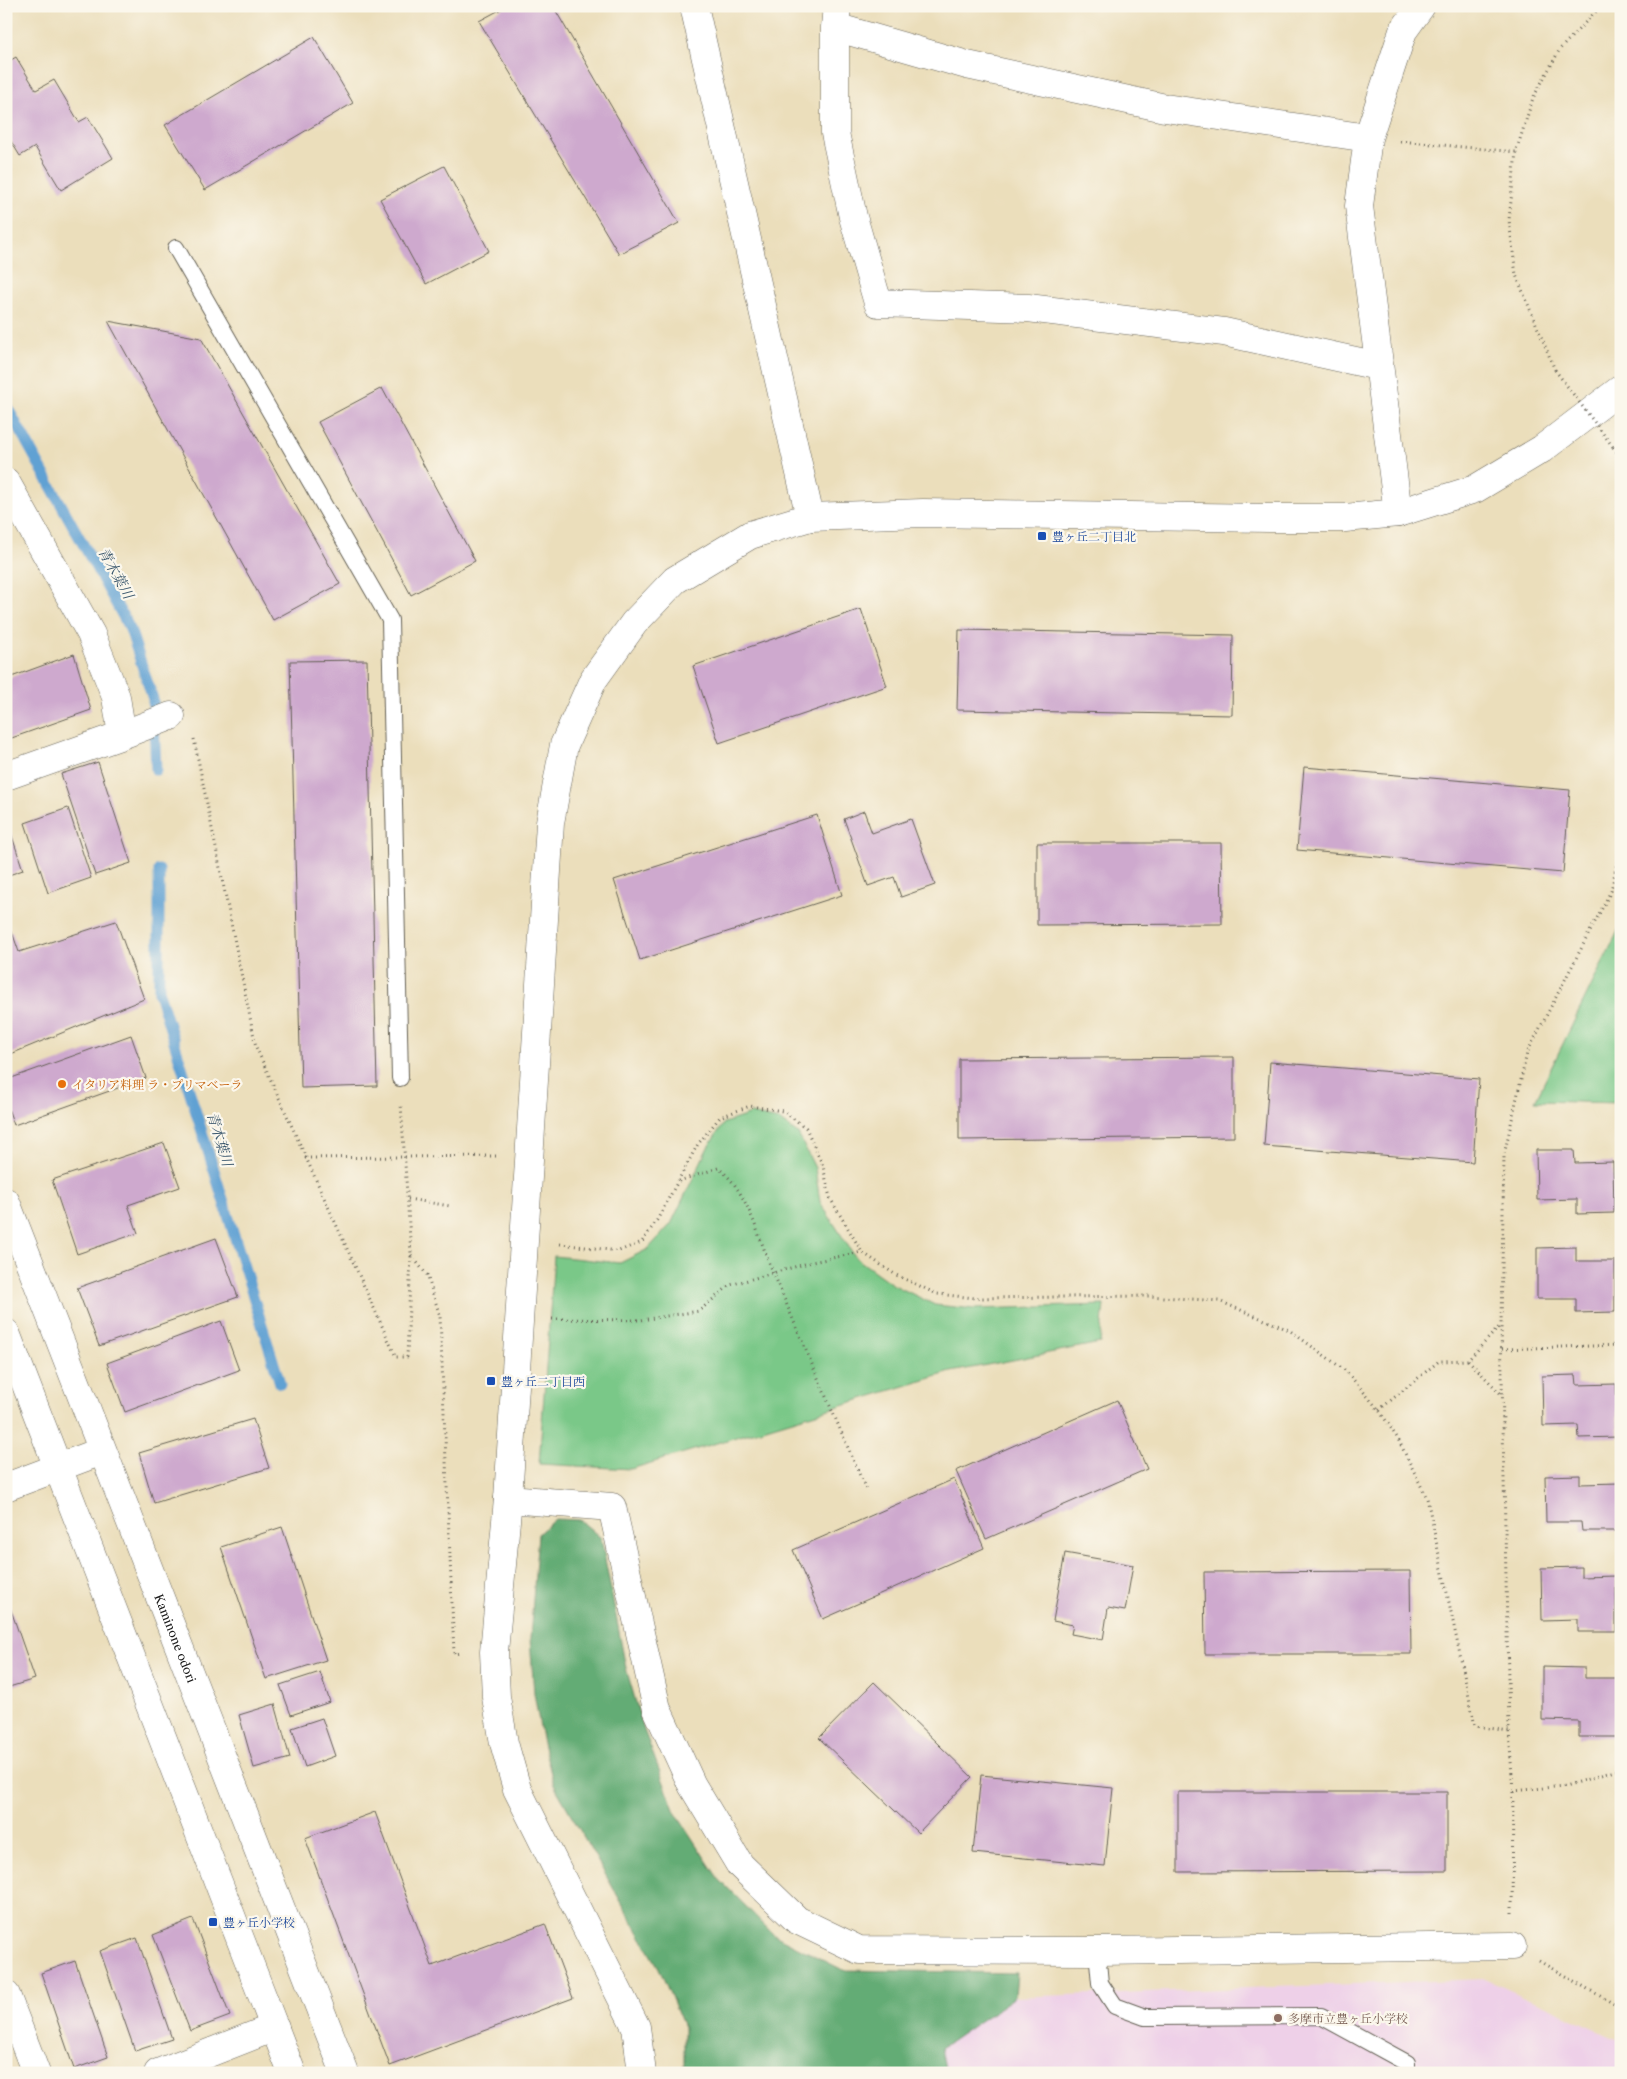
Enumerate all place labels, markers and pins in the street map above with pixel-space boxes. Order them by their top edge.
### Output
place label: 豊ヶ丘二丁目北 [1052,529,1136,544]
marker: 豊ヶ丘二丁目北 [1036,530,1048,542]
place label: イタリア料理 ラ・プリマベーラ [72,1077,242,1092]
marker: イタリア料理 ラ・プリマベーラ [56,1078,68,1090]
place label: 豊ヶ丘二丁目西 [501,1374,585,1389]
marker: 豊ヶ丘二丁目西 [485,1375,497,1387]
place label: 豊ヶ丘小学校 [223,1915,295,1930]
marker: 豊ヶ丘小学校 [207,1916,219,1928]
place label: 多摩市立豊ヶ丘小学校 [1288,2011,1408,2026]
marker: 多摩市立豊ヶ丘小学校 [1272,2012,1284,2024]

